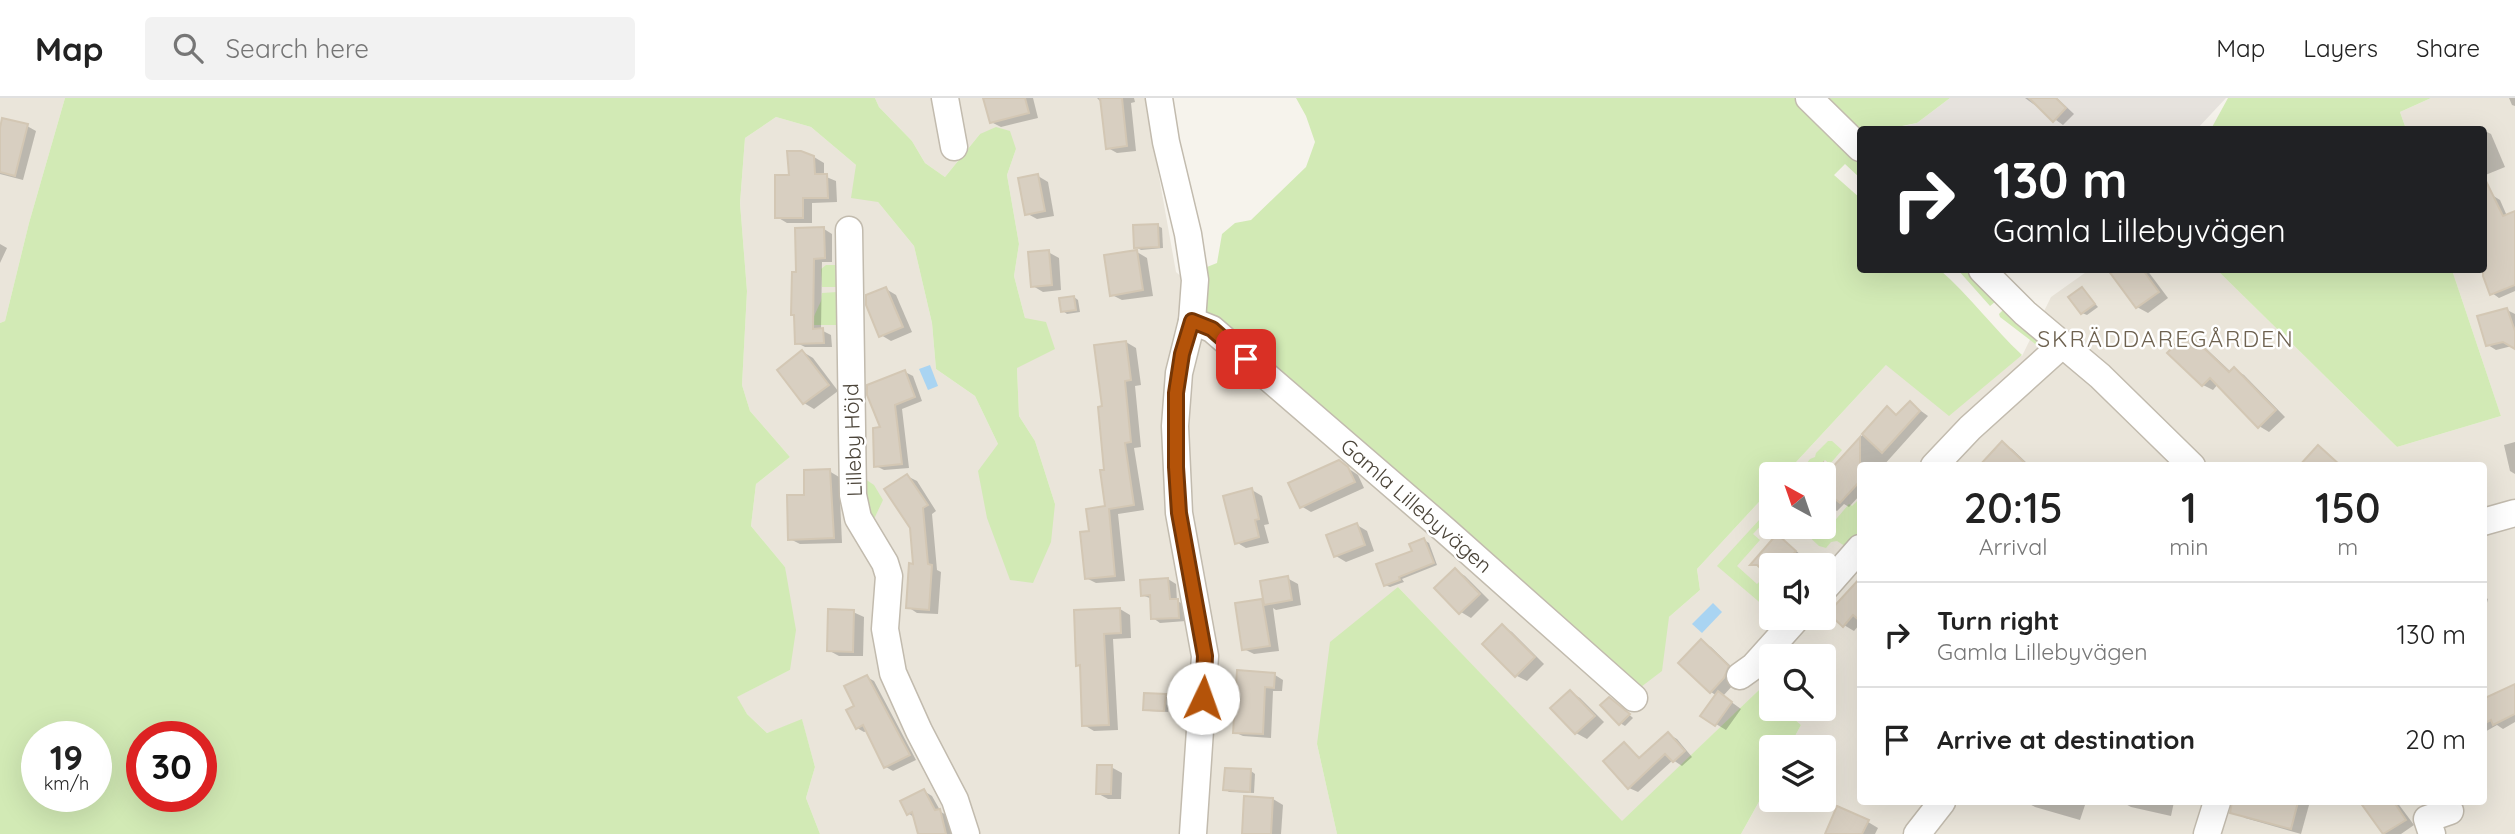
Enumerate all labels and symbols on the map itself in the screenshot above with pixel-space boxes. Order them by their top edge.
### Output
district label: SKRÄDDAREGÅRDEN [2037,324,2295,353]
pin [1216,329,1276,389]
street label: Lilleby Höjd [837,383,867,497]
street label: Gamla Lillebyvägen [1336,432,1498,578]
north arrow [1759,462,1836,539]
position arrow [1166,661,1240,735]
speed limit sign: 30 [126,721,217,812]

